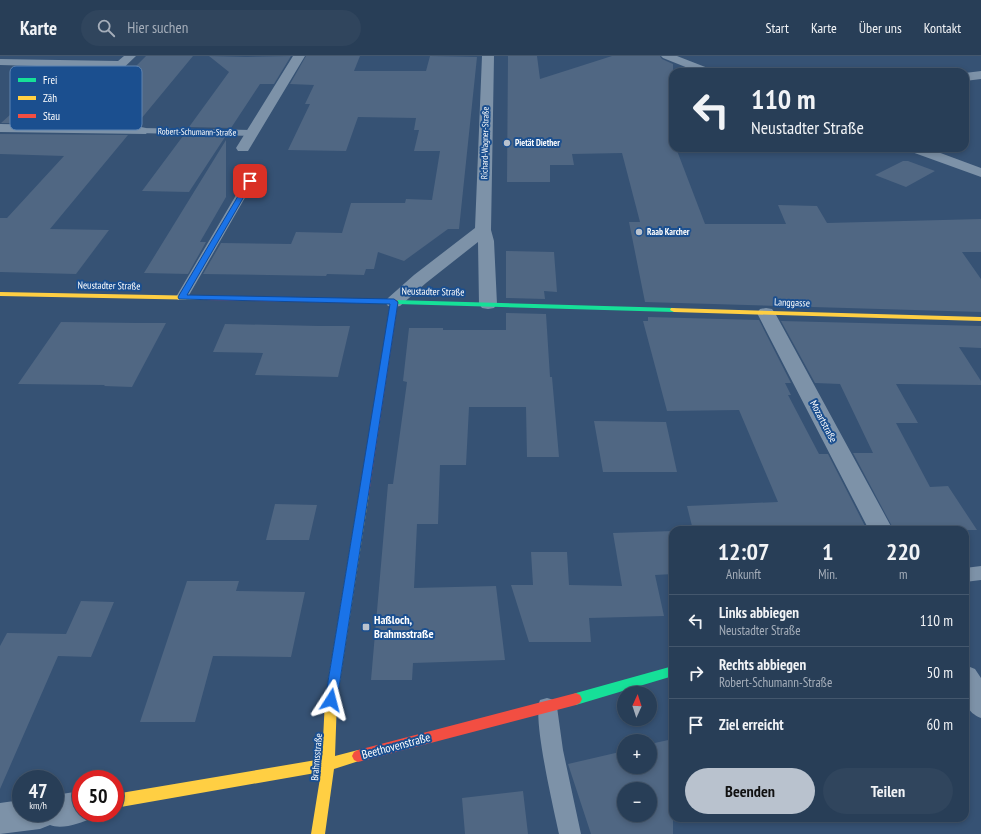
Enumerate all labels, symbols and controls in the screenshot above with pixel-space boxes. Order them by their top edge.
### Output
search box [81,10,361,46]
text: Karte [20,16,57,40]
icon: search [95,17,117,39]
text: Hier suchen [127,18,188,37]
text: Start [765,19,789,37]
text: Karte [811,19,837,37]
text: Über uns [859,19,902,37]
text: Kontakt [924,19,961,37]
legend [10,66,142,130]
text: Frei [43,73,58,87]
text: 110 m [751,80,815,117]
icon: left [685,84,737,136]
text: Zäh [43,91,57,105]
street label: Richard-Wagner-Straße [478,106,491,179]
text: Stau [43,109,60,123]
text: Neustadter Straße [751,116,864,139]
street label: Robert-Schumann-Straße [158,125,237,138]
place label: Pietät Diether [515,137,560,148]
marker: Pietät Diether [502,138,512,148]
pin [233,164,267,198]
icon: arrive [239,170,261,192]
place label: Raab Karcher [647,226,690,237]
marker: Raab Karcher [634,227,644,237]
street label: Neustadter Straße [78,278,140,293]
street label: Neustadter Straße [402,284,464,299]
street label: Langgasse [774,295,810,310]
street label: Mozartstraße [807,398,840,444]
text: 12:07 [718,536,770,567]
text: 1 [822,536,833,567]
text: 220 [886,536,920,567]
text: Ankunft [726,566,761,583]
text: Min. [818,566,837,583]
text: m [899,566,907,583]
text: Links abbiegen [719,603,799,622]
icon: left [685,610,707,632]
text: 110 m [920,611,953,630]
place label: Haßloch, Brahmsstraße [374,612,434,641]
marker: Haßloch, Brahmsstraße [361,622,371,632]
text: Neustadter Straße [719,622,801,639]
text: Rechts abbiegen [719,655,806,674]
icon: right [685,662,707,684]
text: 50 m [927,663,953,682]
text: Robert-Schumann-Straße [719,674,832,691]
position arrow [310,679,352,721]
north arrow [617,686,657,726]
map controls [617,686,657,822]
icon: arrive [685,714,707,736]
text: Ziel erreicht [719,715,784,734]
text: 60 m [927,715,953,734]
street label: Beethovenstraße [360,729,432,762]
street label: Brahmsstraße [308,733,325,781]
button: + [617,734,657,774]
button: Beenden [685,768,815,814]
button: Teilen [823,768,953,814]
speed limit sign: 50 [72,770,124,822]
text: 47 [28,778,48,804]
button: − [617,782,657,822]
text: km/h [29,799,47,812]

